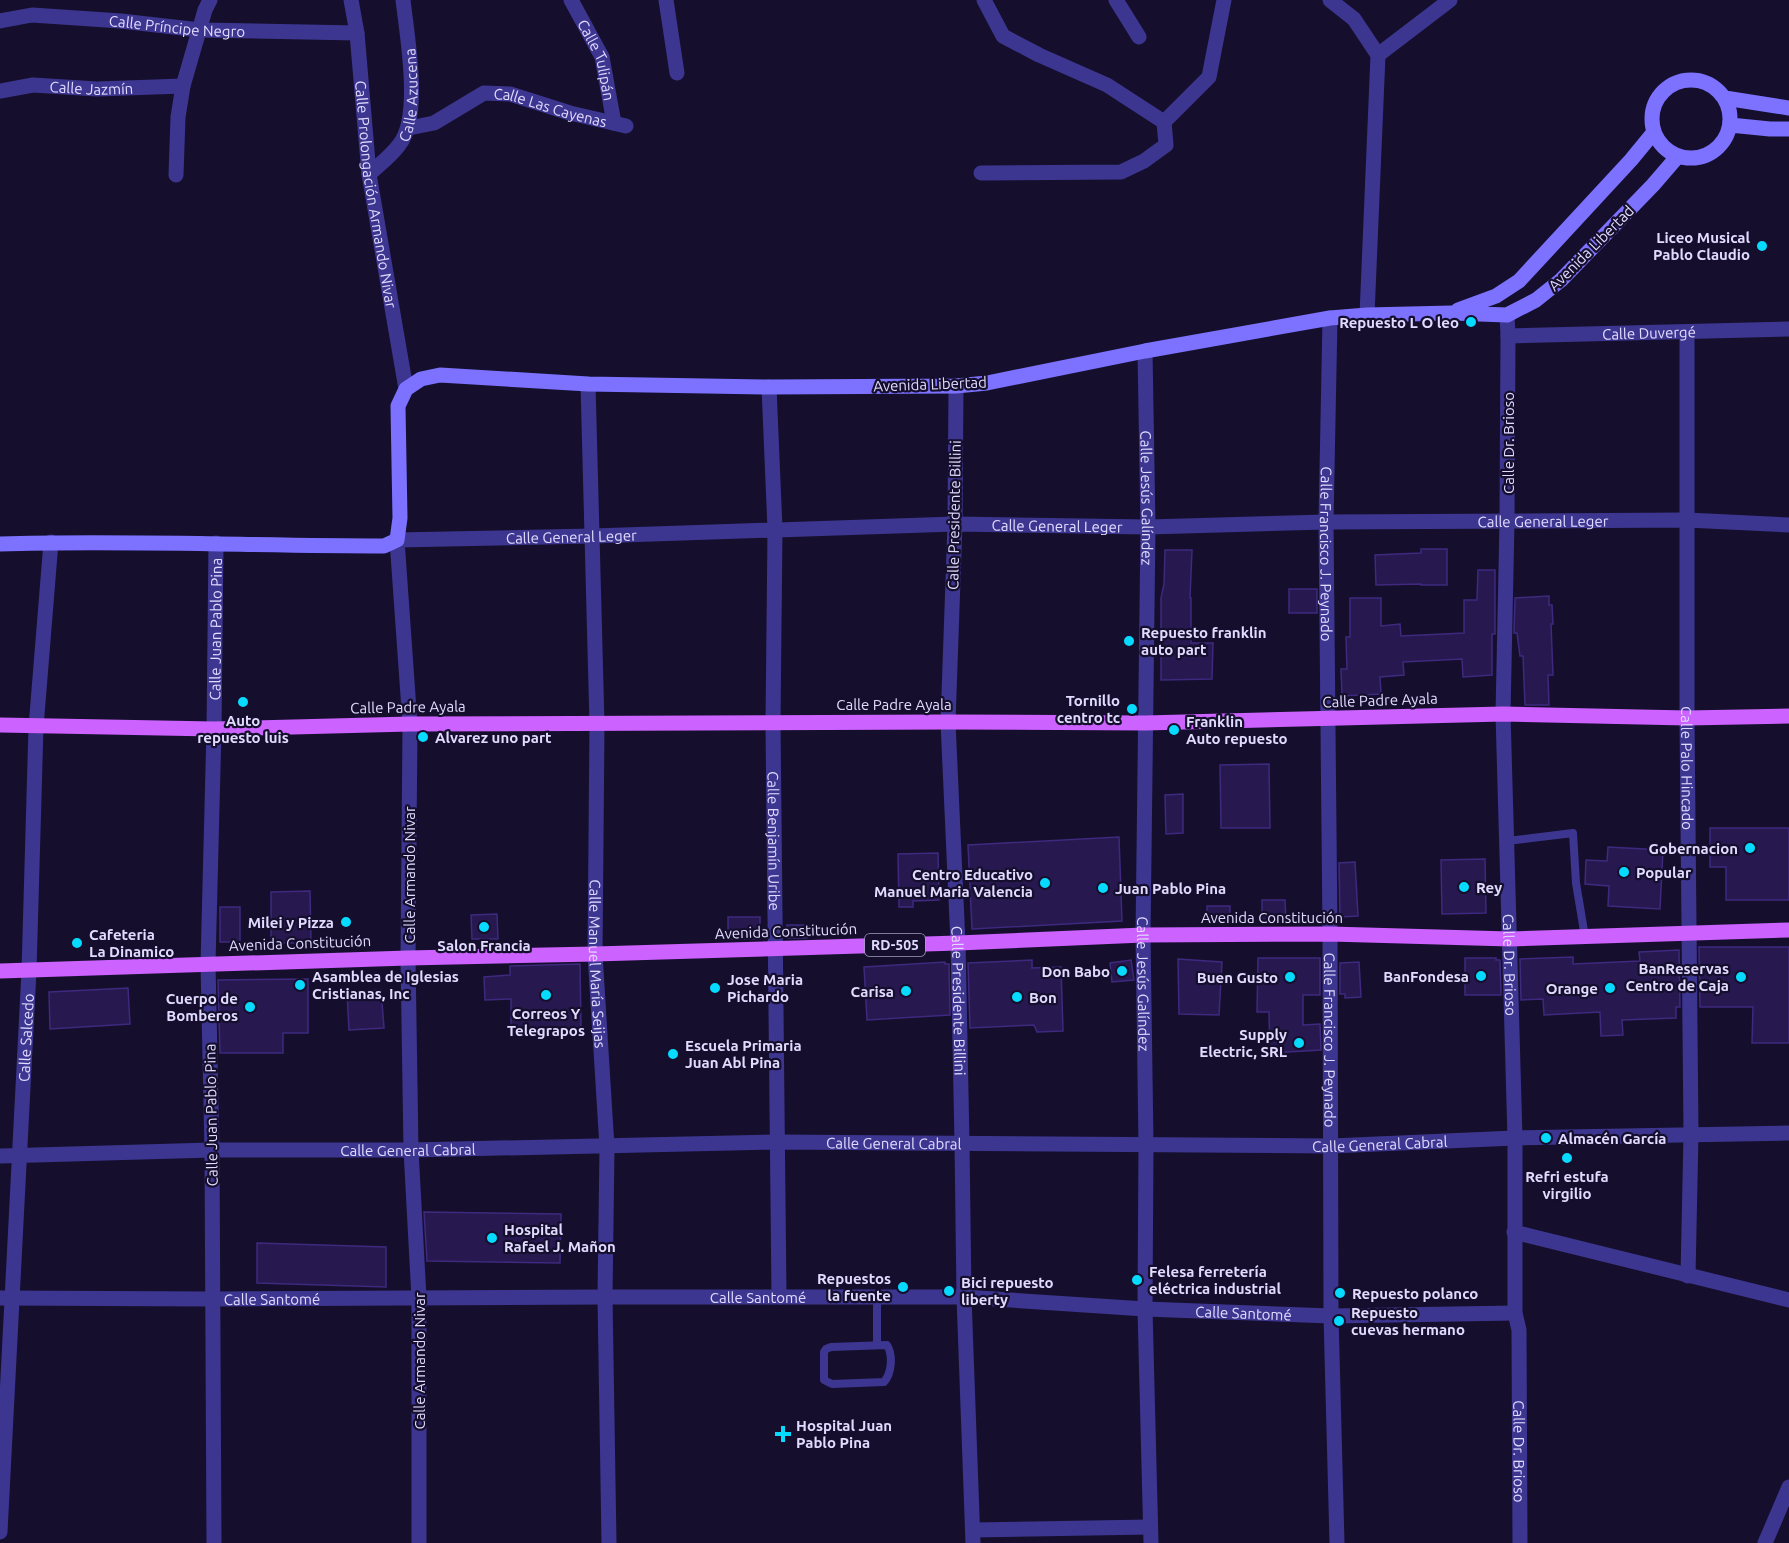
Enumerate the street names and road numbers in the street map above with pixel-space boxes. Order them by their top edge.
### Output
street label: Calle Príncipe Negro [108,12,245,39]
street label: Calle Tulipán [575,16,618,102]
street label: Calle Azucena [395,48,420,144]
street label: Calle Jazmín [49,78,133,98]
street label: Calle Prolongación Armando Nivar [353,80,400,310]
street label: Calle Las Cayenas [493,85,609,130]
street label: Avenida Libertad [1545,202,1637,294]
street label: Calle Duvergé [1602,323,1696,342]
street label: Avenida Libertad [873,374,987,394]
street label: Calle Dr. Brioso [1500,392,1517,494]
street label: Calle Jesús Galíndez [1138,430,1157,566]
street label: Calle Presidente Billini [944,440,964,590]
street label: Calle Francisco J. Peynado [1317,466,1336,642]
street label: Calle General Leger [1477,512,1609,530]
street label: Calle General Leger [991,516,1123,535]
street label: Calle General Leger [506,526,637,546]
street label: Calle Juan Pablo Pina [206,558,224,701]
street label: Calle Padre Ayala [1322,689,1438,711]
street label: Calle Padre Ayala [836,696,952,713]
street label: Calle Padre Ayala [350,697,466,717]
street label: Calle Palo Hincado [1678,706,1697,830]
street label: Calle Benjamín Uribe [765,771,783,911]
street label: Calle Armando Nivar [401,806,418,944]
street label: Calle Manuel María Seijas [587,879,609,1049]
street label: Avenida Constitución [1201,909,1343,926]
street label: Calle Dr. Brioso [1500,914,1520,1016]
street label: Calle Jesús Galíndez [1134,916,1153,1052]
street label: Avenida Constitución [715,920,857,942]
street label: Calle Presidente Billini [949,925,969,1076]
street label: Avenida Constitución [229,932,371,954]
road number: RD-505 [865,934,925,956]
street label: Calle Francisco J. Peynado [1322,952,1339,1127]
street label: Calle Salcedo [15,993,36,1082]
street label: Calle Juan Pablo Pina [201,1044,221,1186]
street label: Calle General Cabral [1312,1132,1448,1155]
street label: Calle General Cabral [826,1134,962,1152]
street label: Calle General Cabral [340,1140,476,1159]
street label: Calle Santomé [710,1289,806,1306]
street label: Calle Santomé [224,1290,320,1307]
street label: Calle Armando Nivar [411,1292,428,1430]
street label: Calle Santomé [1195,1302,1292,1323]
street label: Calle Dr. Brioso [1511,1400,1528,1502]

